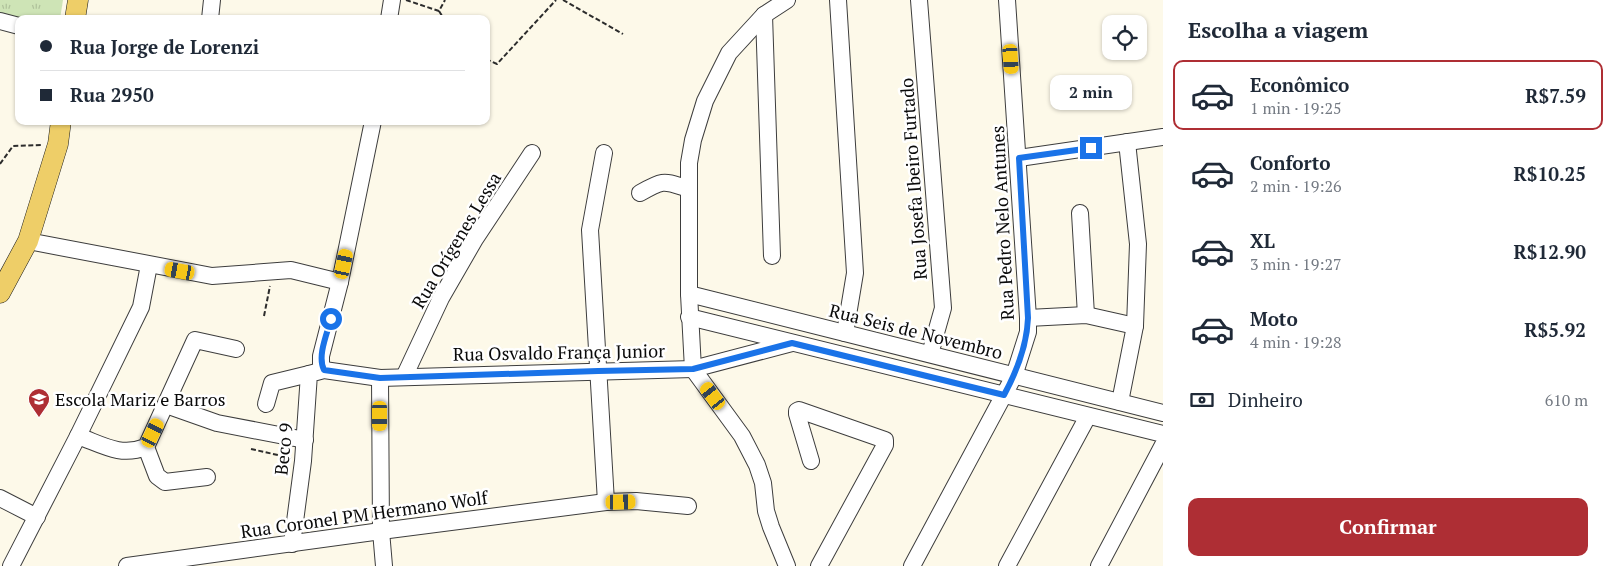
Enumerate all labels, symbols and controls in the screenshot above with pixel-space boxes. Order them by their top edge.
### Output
map controls [1102,15,1147,60]
button: locate [1102,15,1147,60]
text: Escolha a viagem [1188,15,1368,44]
text: Rua Jorge de Lorenzi [70,34,259,59]
car [1002,44,1019,74]
text: Econômico [1250,72,1349,97]
icon: car [1190,73,1235,118]
callout: 2 min [1050,76,1132,110]
street label: Rua Josefa Ibeiro Furtado [894,77,932,281]
text: 2 min [1069,81,1113,103]
text: Rua 2950 [70,82,154,107]
text: R$7.59 [1525,83,1586,108]
text: 1 min · 19:25 [1250,97,1342,119]
street label: Rua Pedro Nelo Antunes [985,125,1019,321]
route end [1080,137,1102,159]
text: Conforto [1250,150,1331,175]
icon: car [1190,151,1235,196]
text: R$10.25 [1513,161,1586,186]
street label: Rua Orígenes Lessa [406,167,506,313]
text: 2 min · 19:26 [1250,175,1342,197]
text: XL [1250,228,1275,253]
icon: car [1190,229,1235,274]
text: R$12.90 [1513,239,1586,264]
car [333,248,354,280]
text: 3 min · 19:27 [1250,253,1342,275]
car [163,261,196,281]
street label: Rua Seis de Novembro [827,298,1005,364]
text: Moto [1250,306,1298,331]
icon: car [1190,307,1235,352]
route start [320,308,342,330]
text: R$5.92 [1524,317,1586,342]
text: 4 min · 19:28 [1250,331,1342,353]
street label: Rua Osvaldo França Junior [453,338,665,366]
car [697,380,728,412]
icon: cash [1188,386,1216,414]
school or university icon: Escola Mariz e Barros [27,387,51,418]
place label: Escola Mariz e Barros [55,387,226,411]
text: Dinheiro [1228,387,1303,412]
text: 610 m [1545,389,1588,411]
car [372,401,387,431]
car [139,416,166,450]
street label: Beco 9 [268,422,298,476]
street label: Rua Coronel PM Hermano Wolf [239,485,491,543]
car [605,494,636,510]
button: Confirmar [1188,498,1588,556]

